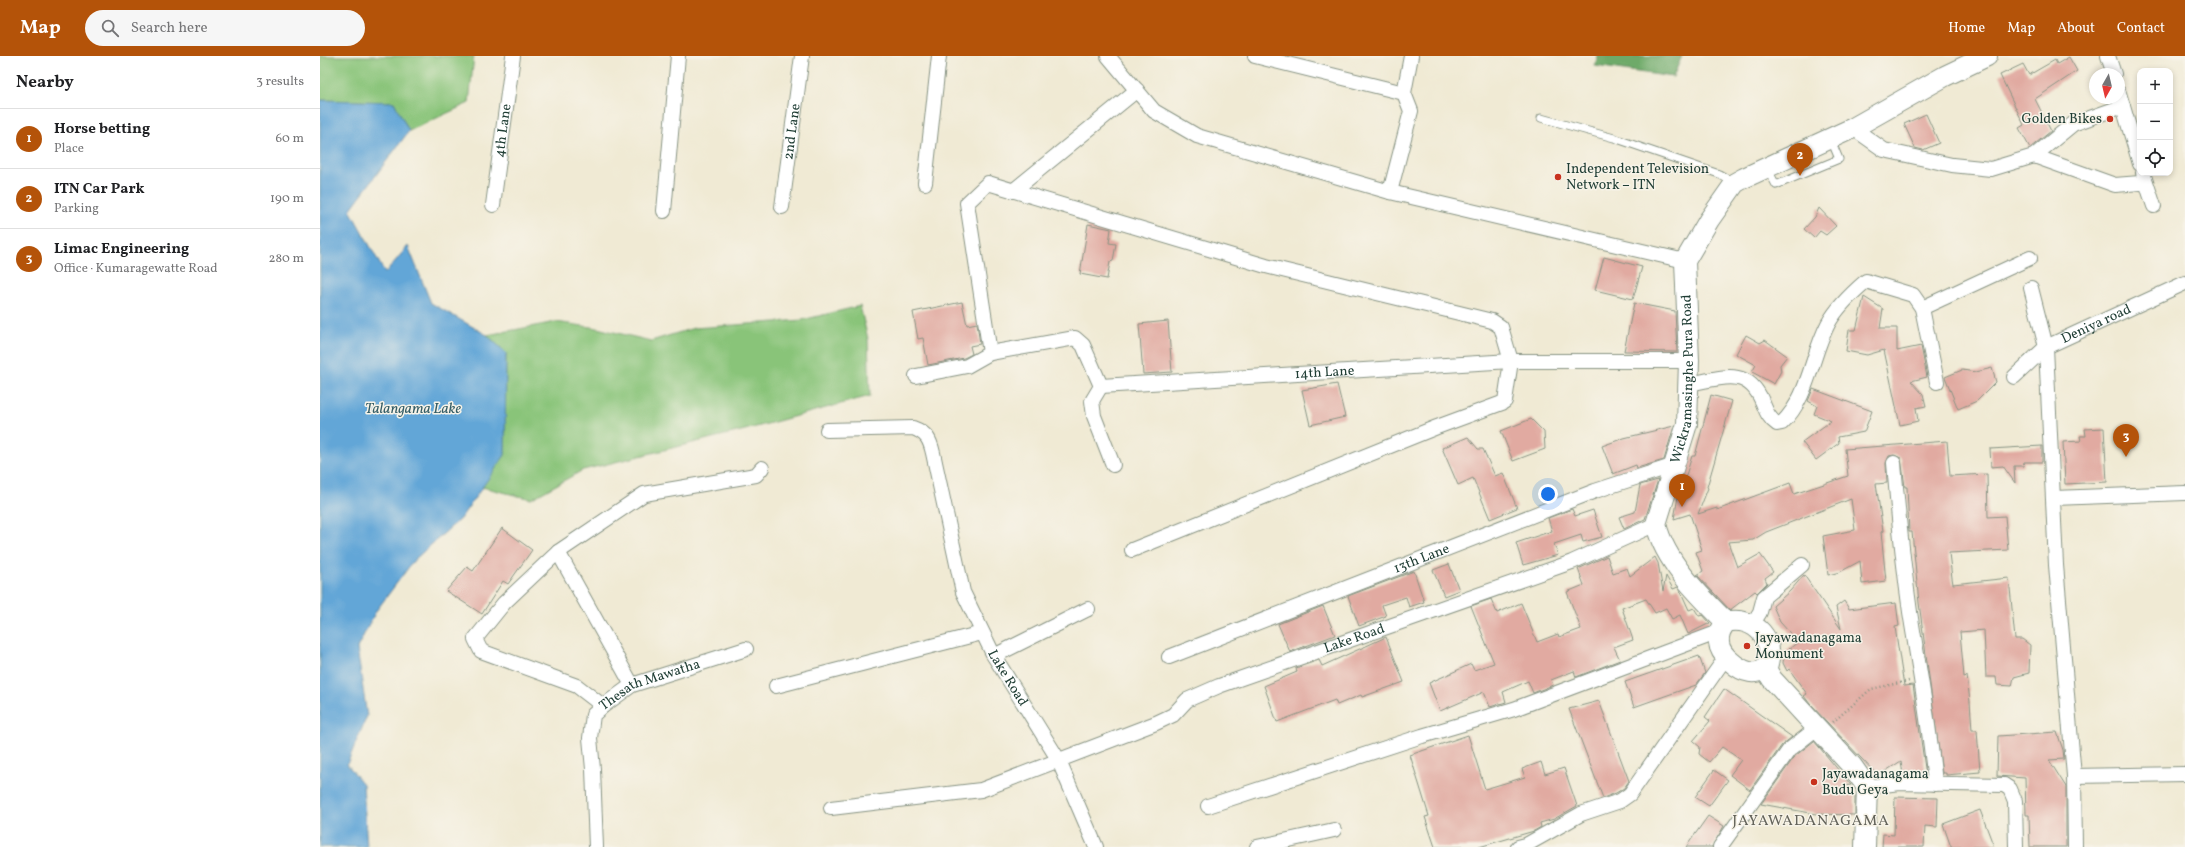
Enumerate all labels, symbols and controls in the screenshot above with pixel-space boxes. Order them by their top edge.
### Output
search box [85,10,365,46]
text: Map [20,15,61,41]
icon: search [99,17,121,39]
text: Search here [131,18,208,39]
text: Home [1948,19,1985,38]
text: Map [2007,19,2035,38]
text: About [2057,19,2095,38]
text: Contact [2117,19,2165,38]
north arrow [2089,68,2125,104]
map controls [2137,68,2173,176]
button: + [2137,68,2173,104]
text: Nearby [16,71,74,94]
text: 3 results [256,73,304,91]
street label: 4th Lane [490,102,516,159]
street label: 2nd Lane [779,102,805,161]
button: − [2137,104,2173,140]
place label: Golden Bikes [2022,110,2102,129]
marker: Golden Bikes [2105,114,2115,124]
text: Horse betting [54,119,150,140]
text: 1 [26,130,32,148]
text: 60 m [276,130,304,148]
text: Place [54,140,84,158]
button: locate [2137,140,2173,176]
pin: 2 [1787,143,1813,176]
place label: Independent Television Network – ITN [1566,160,1709,195]
marker: Independent Television Network – ITN [1553,172,1563,182]
text: ITN Car Park [54,179,145,200]
text: 2 [26,190,32,208]
text: 190 m [270,190,304,208]
text: Parking [54,200,99,218]
text: Limac Engineering [54,239,189,260]
text: 3 [26,250,32,268]
text: 280 m [268,250,304,268]
text: Office · Kumaragewatte Road [54,260,218,278]
street label: Wickramasinghe Pura Road [1666,294,1699,466]
street label: Deniya road [2058,300,2134,348]
street label: 14th Lane [1294,361,1355,384]
water label: Talangama Lake [365,399,461,420]
pin: 3 [2113,424,2139,457]
pin: 1 [1669,474,1695,507]
your location [1538,484,1558,504]
street label: 13th Lane [1391,539,1453,578]
street label: Lake Road [1321,619,1387,658]
place label: Jayawadanagama Monument [1755,629,1862,664]
marker: Jayawadanagama Monument [1742,641,1752,651]
street label: Lake Road [983,647,1032,710]
street label: Thesath Mawatha [595,655,703,715]
place label: Jayawadanagama Budu Geya [1822,765,1929,800]
marker: Jayawadanagama Budu Geya [1809,777,1819,787]
district label: JAYAWADANAGAMA [1732,811,1890,832]

